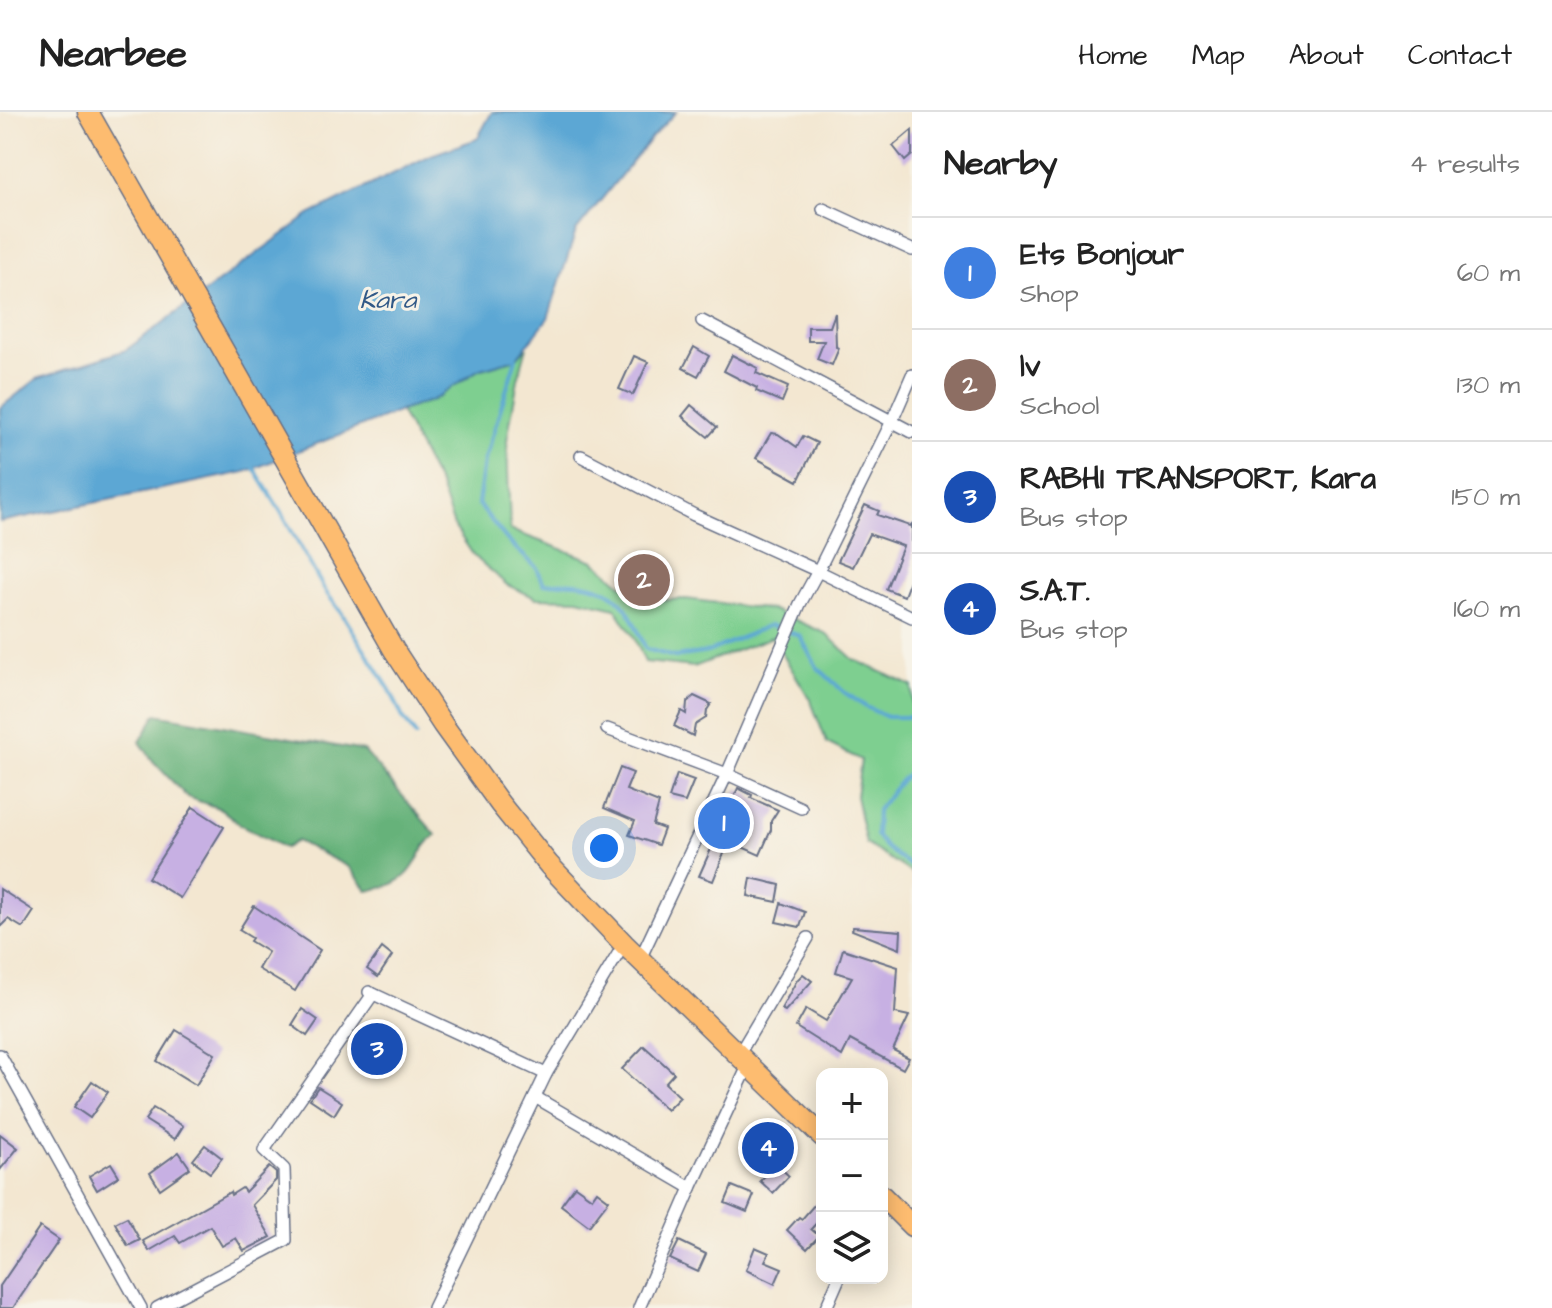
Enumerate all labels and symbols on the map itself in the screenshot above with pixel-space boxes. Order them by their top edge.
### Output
water label: Kara [360,282,418,318]
pin: 2 [618,550,670,610]
pin: 1 [698,793,750,853]
your location [584,828,624,868]
pin: 3 [351,1019,403,1079]
pin: 4 [742,1118,794,1178]

